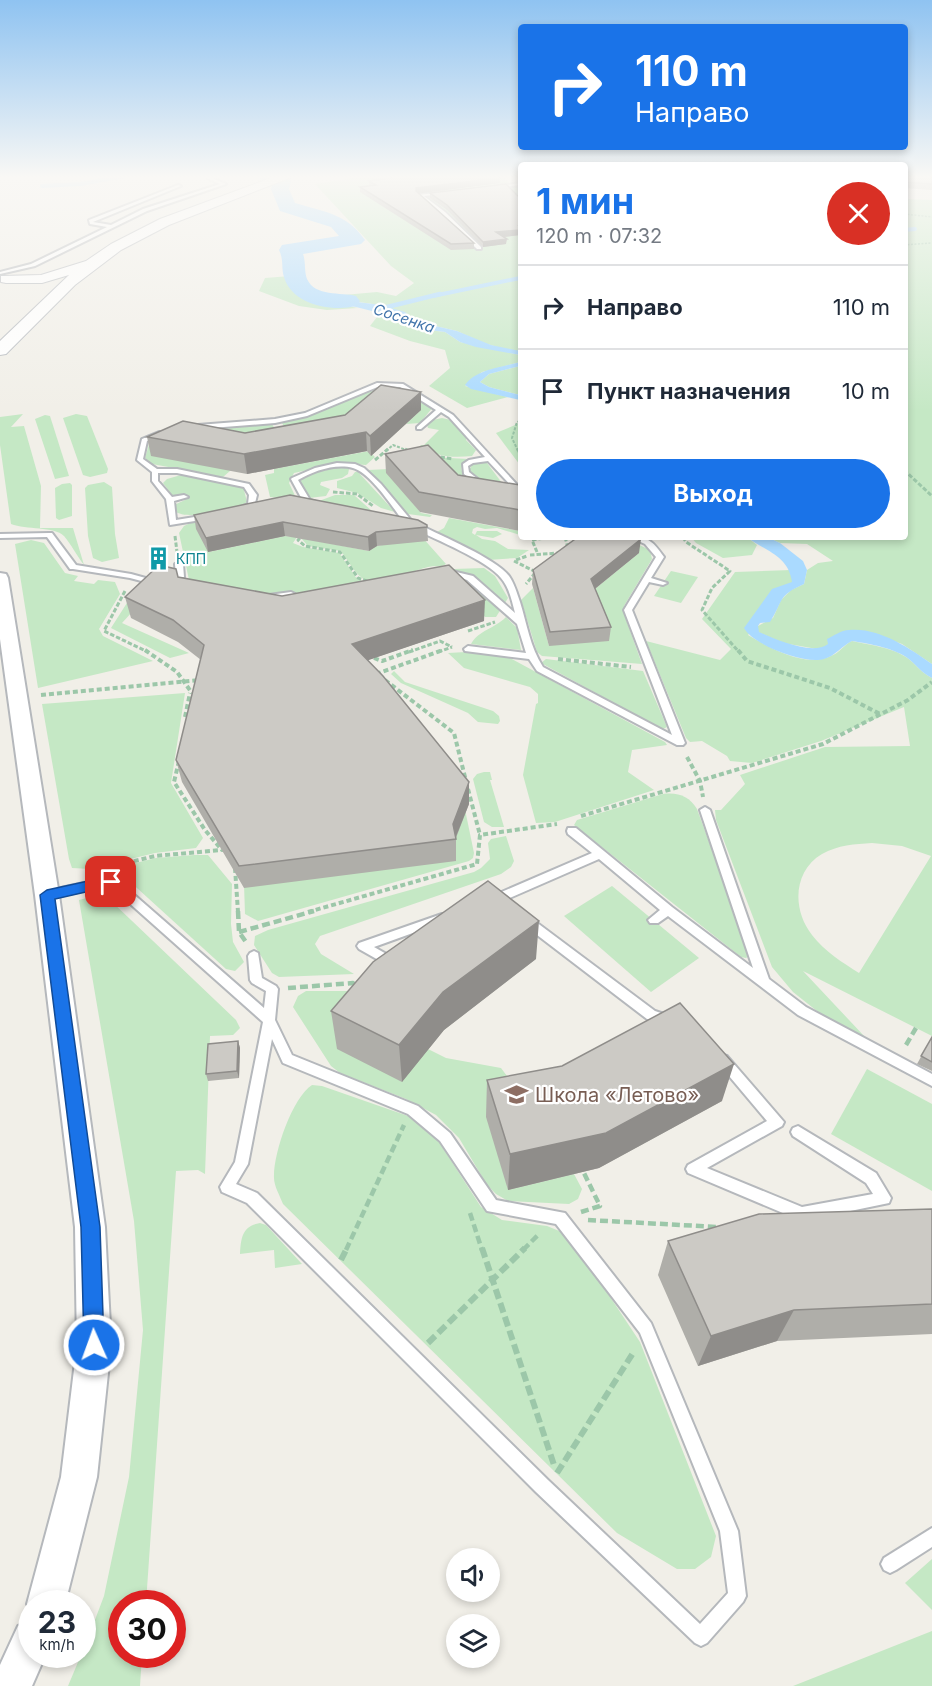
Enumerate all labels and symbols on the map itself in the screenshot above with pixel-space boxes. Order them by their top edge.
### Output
water label: Сосенка [371,299,437,337]
building icon: КПП [145,545,171,571]
place label: КПП [176,550,206,567]
pin [85,856,136,907]
school or university icon: Школа «Летово» [504,1082,530,1108]
place label: Школа «Летово» [535,1083,699,1107]
position arrow [62,1313,126,1377]
speed limit sign: 30 [108,1590,186,1668]

